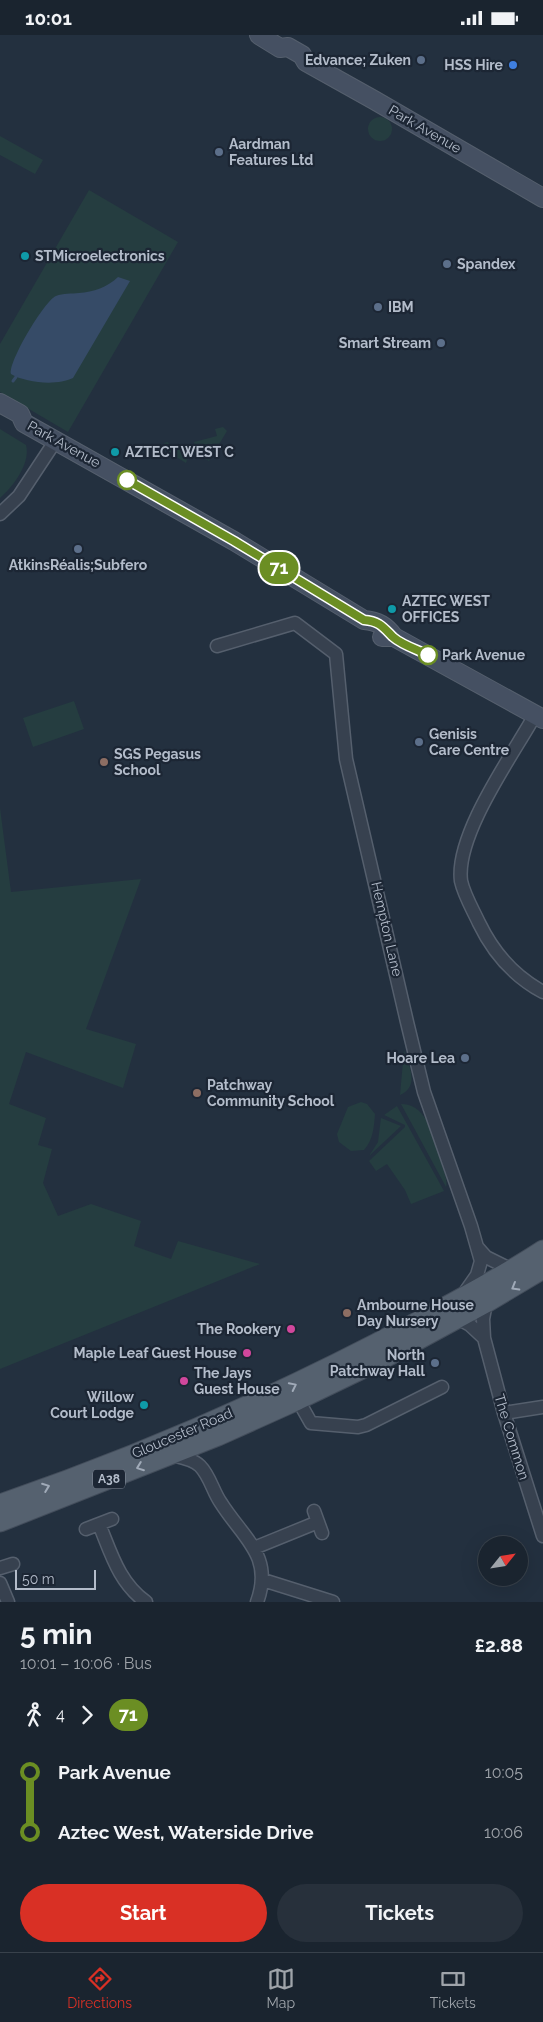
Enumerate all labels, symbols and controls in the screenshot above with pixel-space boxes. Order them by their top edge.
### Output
text: 10:01 [25,7,72,29]
place label: Edvance; Zuken [305,52,411,68]
marker: Edvance; Zuken [415,54,427,66]
place label: HSS Hire [444,57,504,73]
marker: HSS Hire [507,59,519,71]
street label: Park Avenue [386,102,464,156]
place label: Aardman Features Ltd [229,136,313,168]
marker: Aardman Features Ltd [213,146,225,158]
place label: STMicroelectronics [35,248,165,264]
marker: STMicroelectronics [19,250,31,262]
place label: Spandex [457,256,516,272]
marker: Spandex [441,258,453,270]
place label: IBM [388,299,414,315]
marker: IBM [372,301,384,313]
place label: Smart Stream [339,335,431,351]
marker: Smart Stream [435,337,447,349]
street label: Park Avenue [25,417,103,471]
place label: AZTECT WEST C [125,444,234,460]
marker: AZTECT WEST C [109,446,121,458]
unlabelled marker [117,470,137,490]
marker: AtkinsRéalis;Subfero [72,543,84,555]
line badge: 71 [256,552,302,584]
place label: AtkinsRéalis;Subfero [9,557,148,573]
text: 71 [270,557,289,578]
place label: AZTEC WEST OFFICES [402,593,490,625]
marker: AZTEC WEST OFFICES [386,603,398,615]
marker: Park Avenue [418,645,438,665]
place label: Park Avenue [442,647,526,663]
place label: Genisis Care Centre [429,726,510,758]
marker: Genisis Care Centre [413,736,425,748]
place label: SGS Pegasus School [114,746,201,778]
marker: SGS Pegasus School [98,756,110,768]
street label: Hempton Lane [368,880,406,978]
place label: Hoare Lea [387,1050,455,1066]
marker: Hoare Lea [459,1052,471,1064]
place label: Patchway Community School [207,1077,335,1109]
marker: Patchway Community School [191,1087,203,1099]
one-way arrow [511,1280,520,1290]
place label: Ambourne House Day Nursery [357,1297,474,1329]
marker: Ambourne House Day Nursery [341,1307,353,1319]
place label: The Rookery [197,1321,281,1337]
marker: The Rookery [285,1323,297,1335]
place label: Maple Leaf Guest House [74,1345,238,1361]
marker: Maple Leaf Guest House [241,1347,253,1359]
place label: North Patchway Hall [330,1347,426,1379]
marker: North Patchway Hall [429,1357,441,1369]
place label: The Jays Guest House [194,1365,280,1397]
marker: The Jays Guest House [178,1375,190,1387]
one-way arrow [288,1382,297,1392]
place label: Willow Court Lodge [50,1389,135,1421]
street label: The Common [491,1392,533,1482]
marker: Willow Court Lodge [138,1399,150,1411]
street label: Gloucester Road [129,1405,235,1461]
one-way arrow [137,1461,145,1471]
road number: A38 [93,1470,125,1489]
one-way arrow [41,1483,50,1494]
north arrow [478,1536,528,1586]
map controls [478,1536,528,1586]
scale bar [15,1567,96,1590]
text: 50 m [22,1571,55,1587]
text: 5 min [20,1618,92,1651]
text: £2.88 [475,1634,523,1656]
text: 10:01 – 10:06 · Bus [20,1654,152,1673]
icon: walk [20,1701,48,1729]
icon: forward [73,1701,101,1729]
text: 71 [119,1704,138,1725]
text: 4 [56,1705,65,1724]
text: Park Avenue [58,1761,171,1783]
text: 10:05 [485,1763,523,1782]
text: Aztec West, Waterside Drive [58,1821,314,1843]
text: 10:06 [484,1823,523,1842]
button: Start [20,1884,267,1942]
button: Tickets [277,1884,523,1942]
tab: Directions [67,1965,132,2011]
tab: Map [267,1965,295,2011]
tab: Tickets [430,1965,476,2011]

